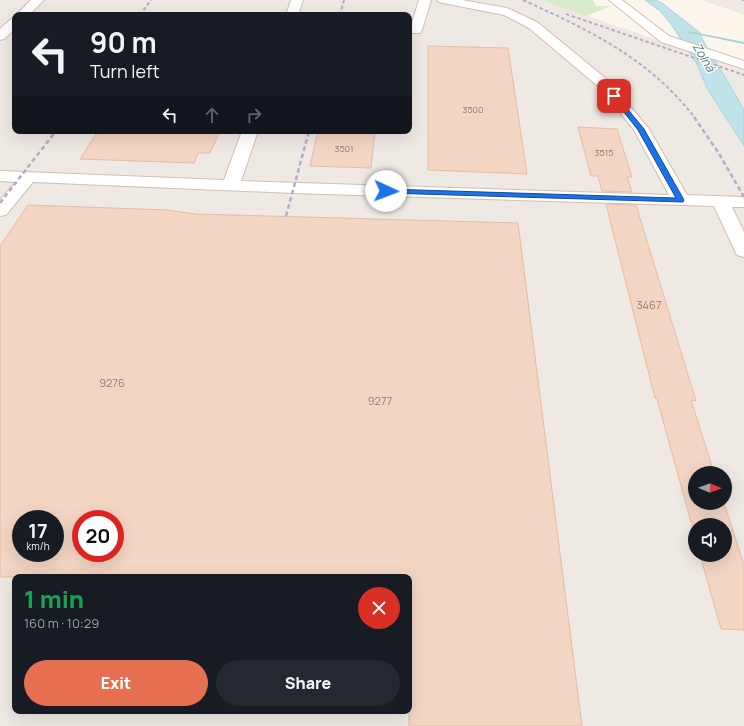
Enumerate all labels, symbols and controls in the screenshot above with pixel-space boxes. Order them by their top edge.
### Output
text: 90 m [90,23,157,61]
icon: left [24,28,76,80]
water label: Zolná [689,39,720,76]
text: Turn left [90,59,160,83]
pin [597,79,631,113]
icon: arrive [603,85,625,107]
house number: 3500 [462,103,484,116]
icon: left [159,104,181,126]
icon: ahead [201,104,223,126]
icon: right [243,104,265,126]
house number: 3501 [334,142,354,155]
house number: 3515 [595,146,613,159]
position arrow [365,170,407,212]
house number: 3467 [637,297,661,312]
house number: 9276 [99,375,125,390]
house number: 9277 [368,393,392,408]
north arrow [688,466,732,510]
map controls [688,466,732,562]
speed limit sign: 20 [72,510,124,562]
text: 17 [28,517,48,544]
button: sound [688,518,732,562]
text: km/h [26,539,50,553]
text: 1 min [24,582,84,615]
button: close [358,587,400,629]
text: 160 m · 10:29 [24,614,99,632]
button: Exit [24,660,208,706]
button: Share [216,660,400,706]

